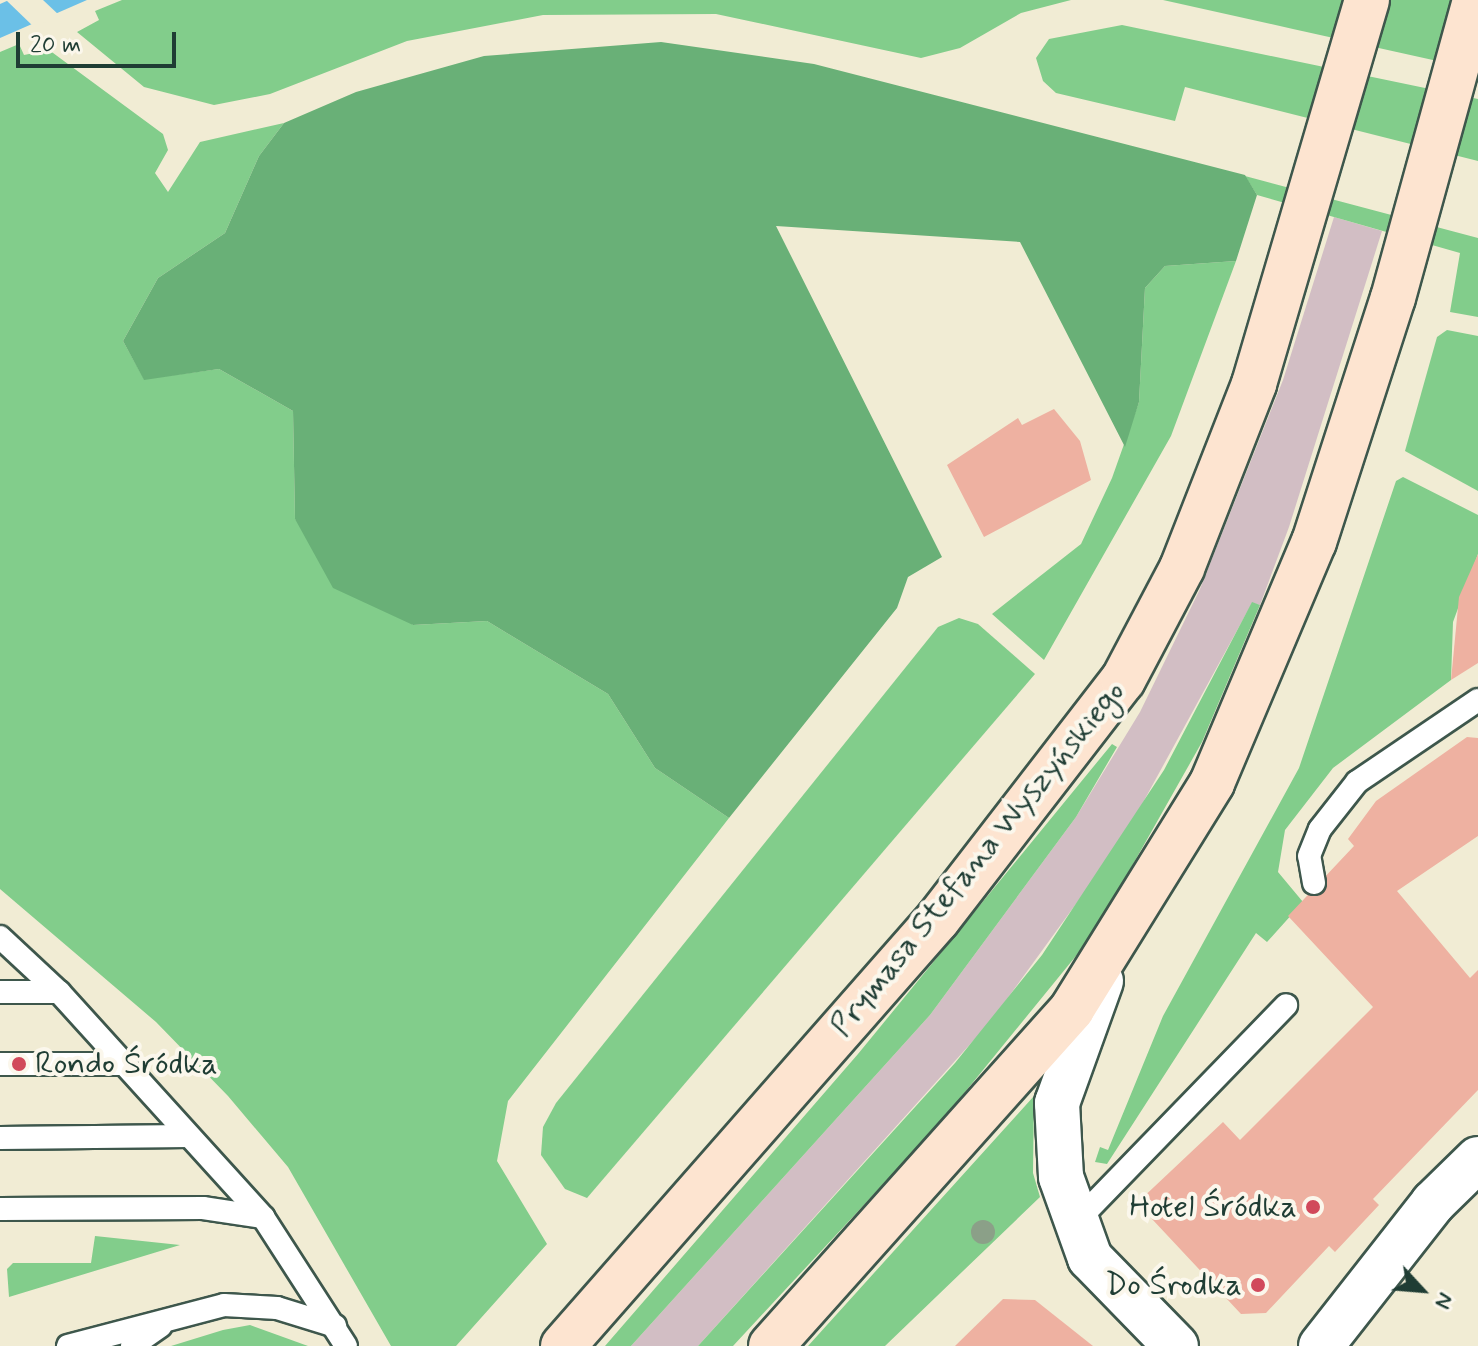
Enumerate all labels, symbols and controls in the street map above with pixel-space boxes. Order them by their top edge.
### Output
scale bar [20,16,180,66]
text: 20 m [30,30,81,61]
street label: Prymasa Stefana Wyszyńskiego [827,678,1129,1040]
place label: Rondo Śródka [35,1045,218,1083]
marker: Rondo Śródka [10,1055,28,1073]
place label: Hotel Śródka [1129,1188,1297,1226]
marker: Hotel Śródka [1304,1198,1322,1216]
north arrow [1382,1250,1462,1330]
place label: Do Środka [1105,1266,1242,1304]
marker: Do Środka [1249,1276,1267,1294]
text: N [1428,1288,1459,1313]

